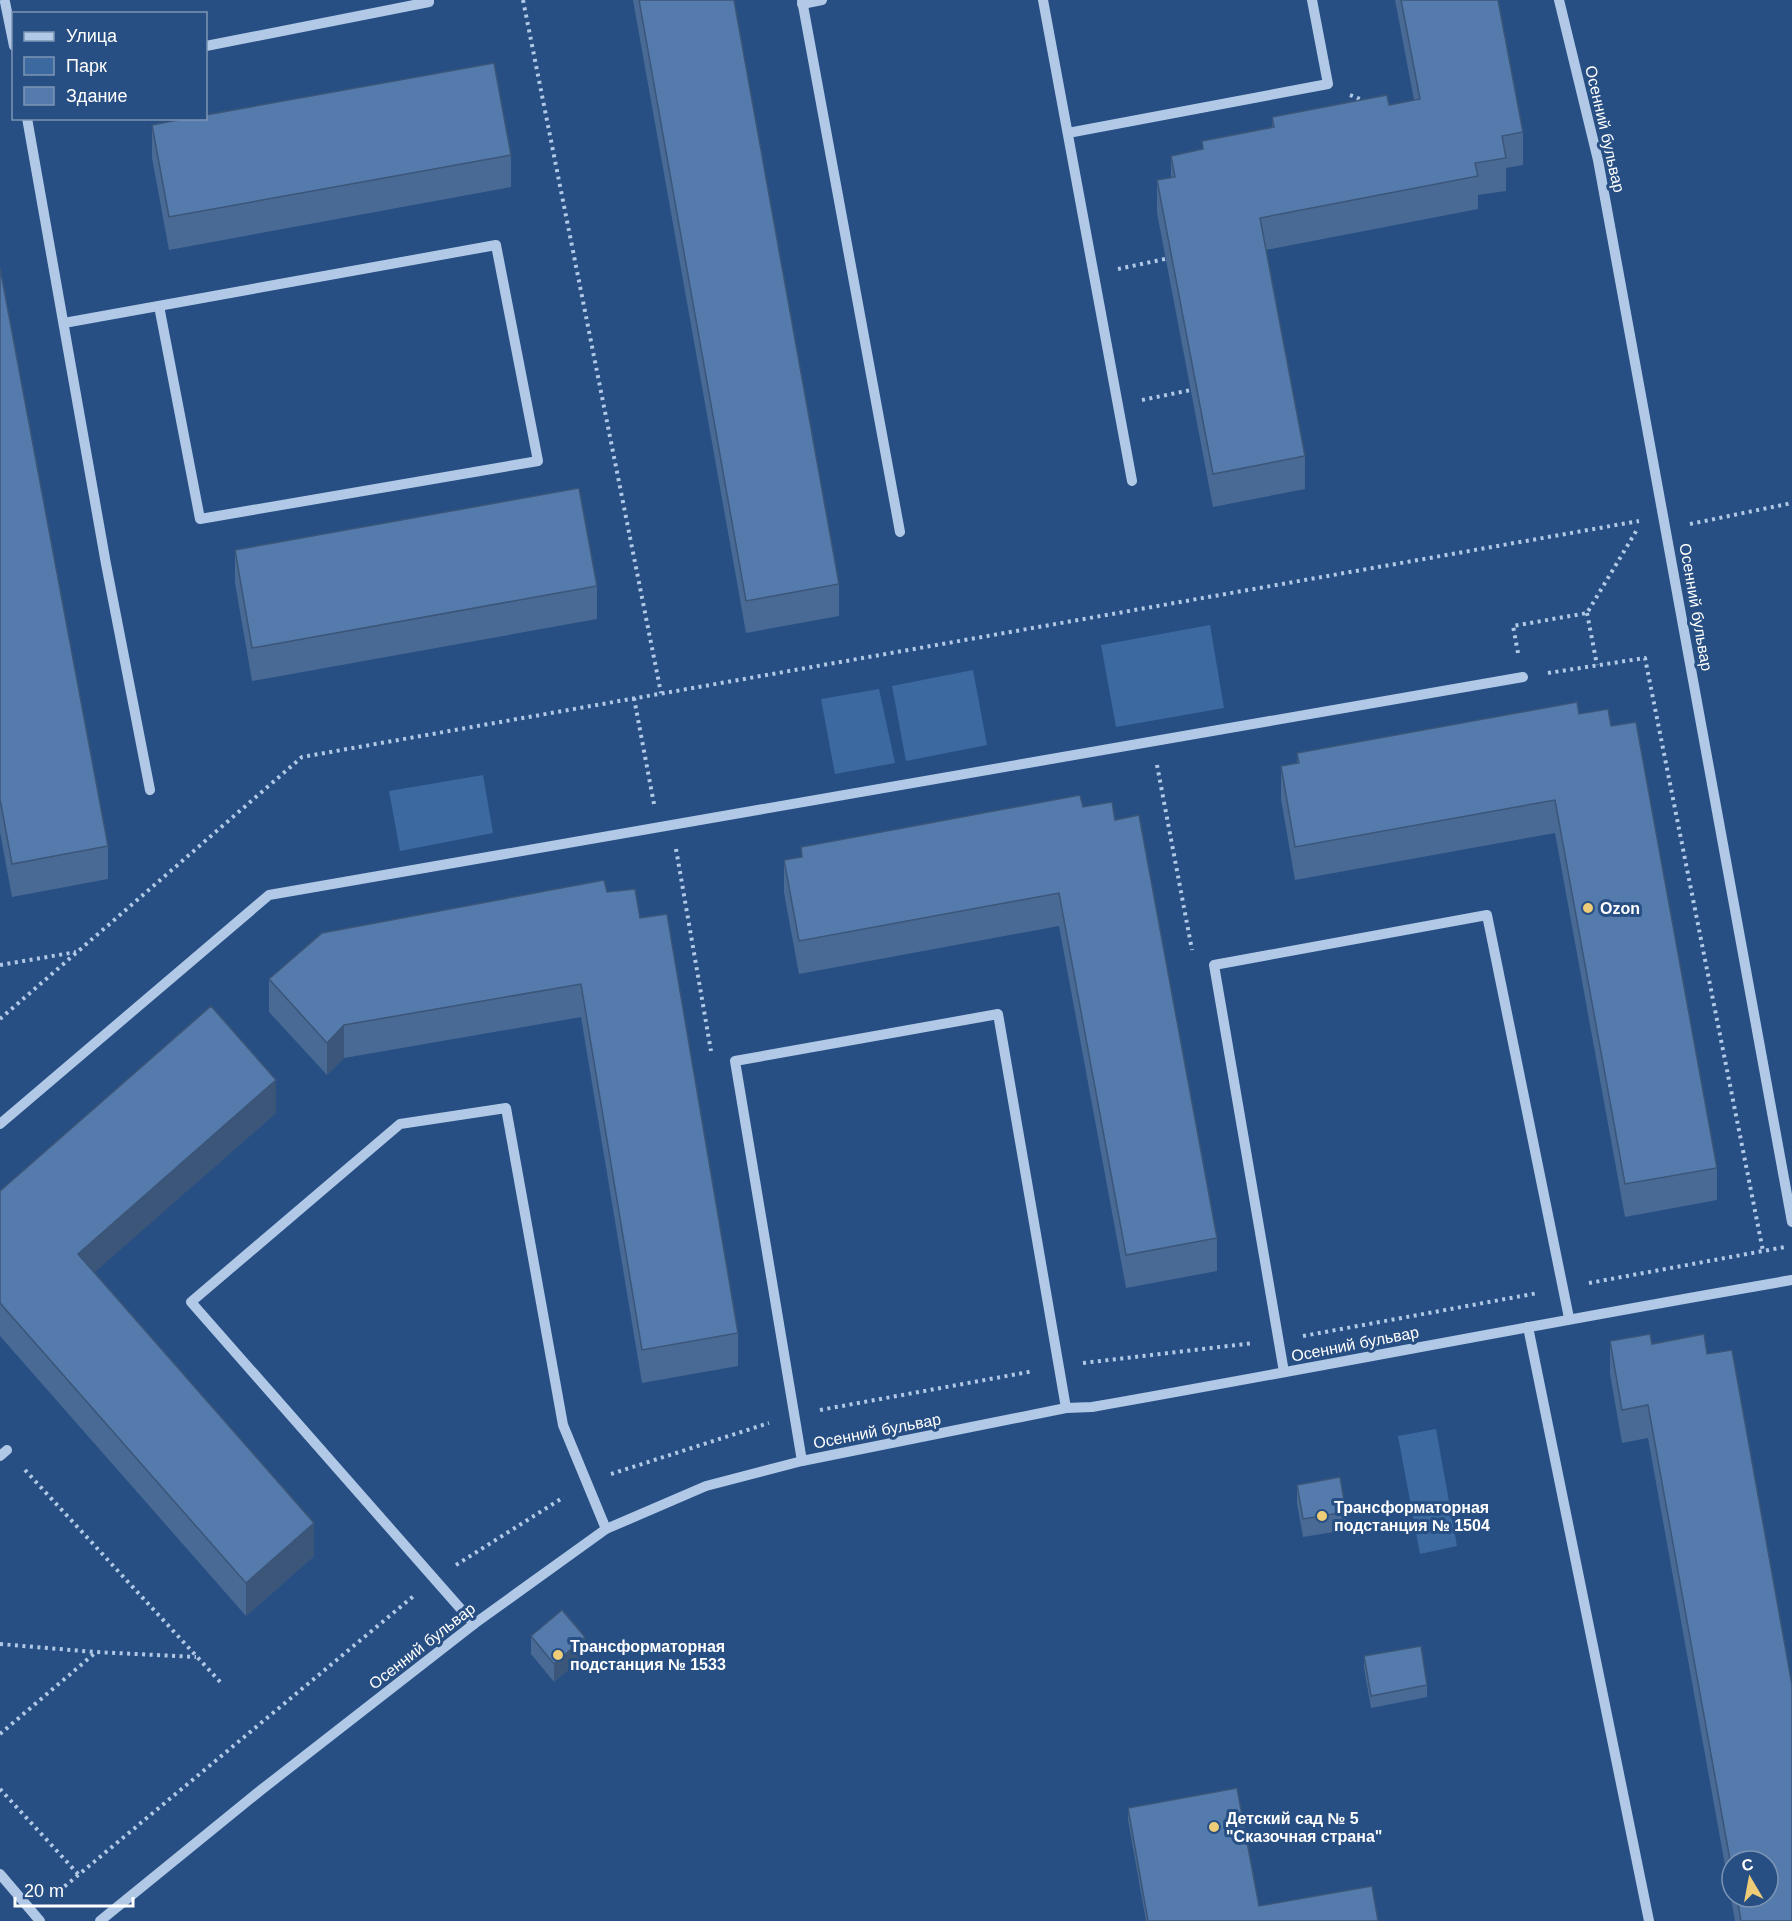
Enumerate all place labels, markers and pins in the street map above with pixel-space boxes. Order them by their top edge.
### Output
place label: Ozon [1600,900,1640,917]
marker: Ozon [1581,901,1595,915]
place label: Трансформаторная подстанция № 1504 [1334,1499,1490,1534]
marker: Трансформаторная подстанция № 1504 [1315,1509,1329,1523]
place label: Трансформаторная подстанция № 1533 [570,1638,726,1673]
marker: Трансформаторная подстанция № 1533 [551,1648,565,1662]
place label: Детский сад № 5 "Сказочная страна" [1226,1810,1382,1845]
marker: Детский сад № 5 "Сказочная страна" [1207,1820,1221,1834]

